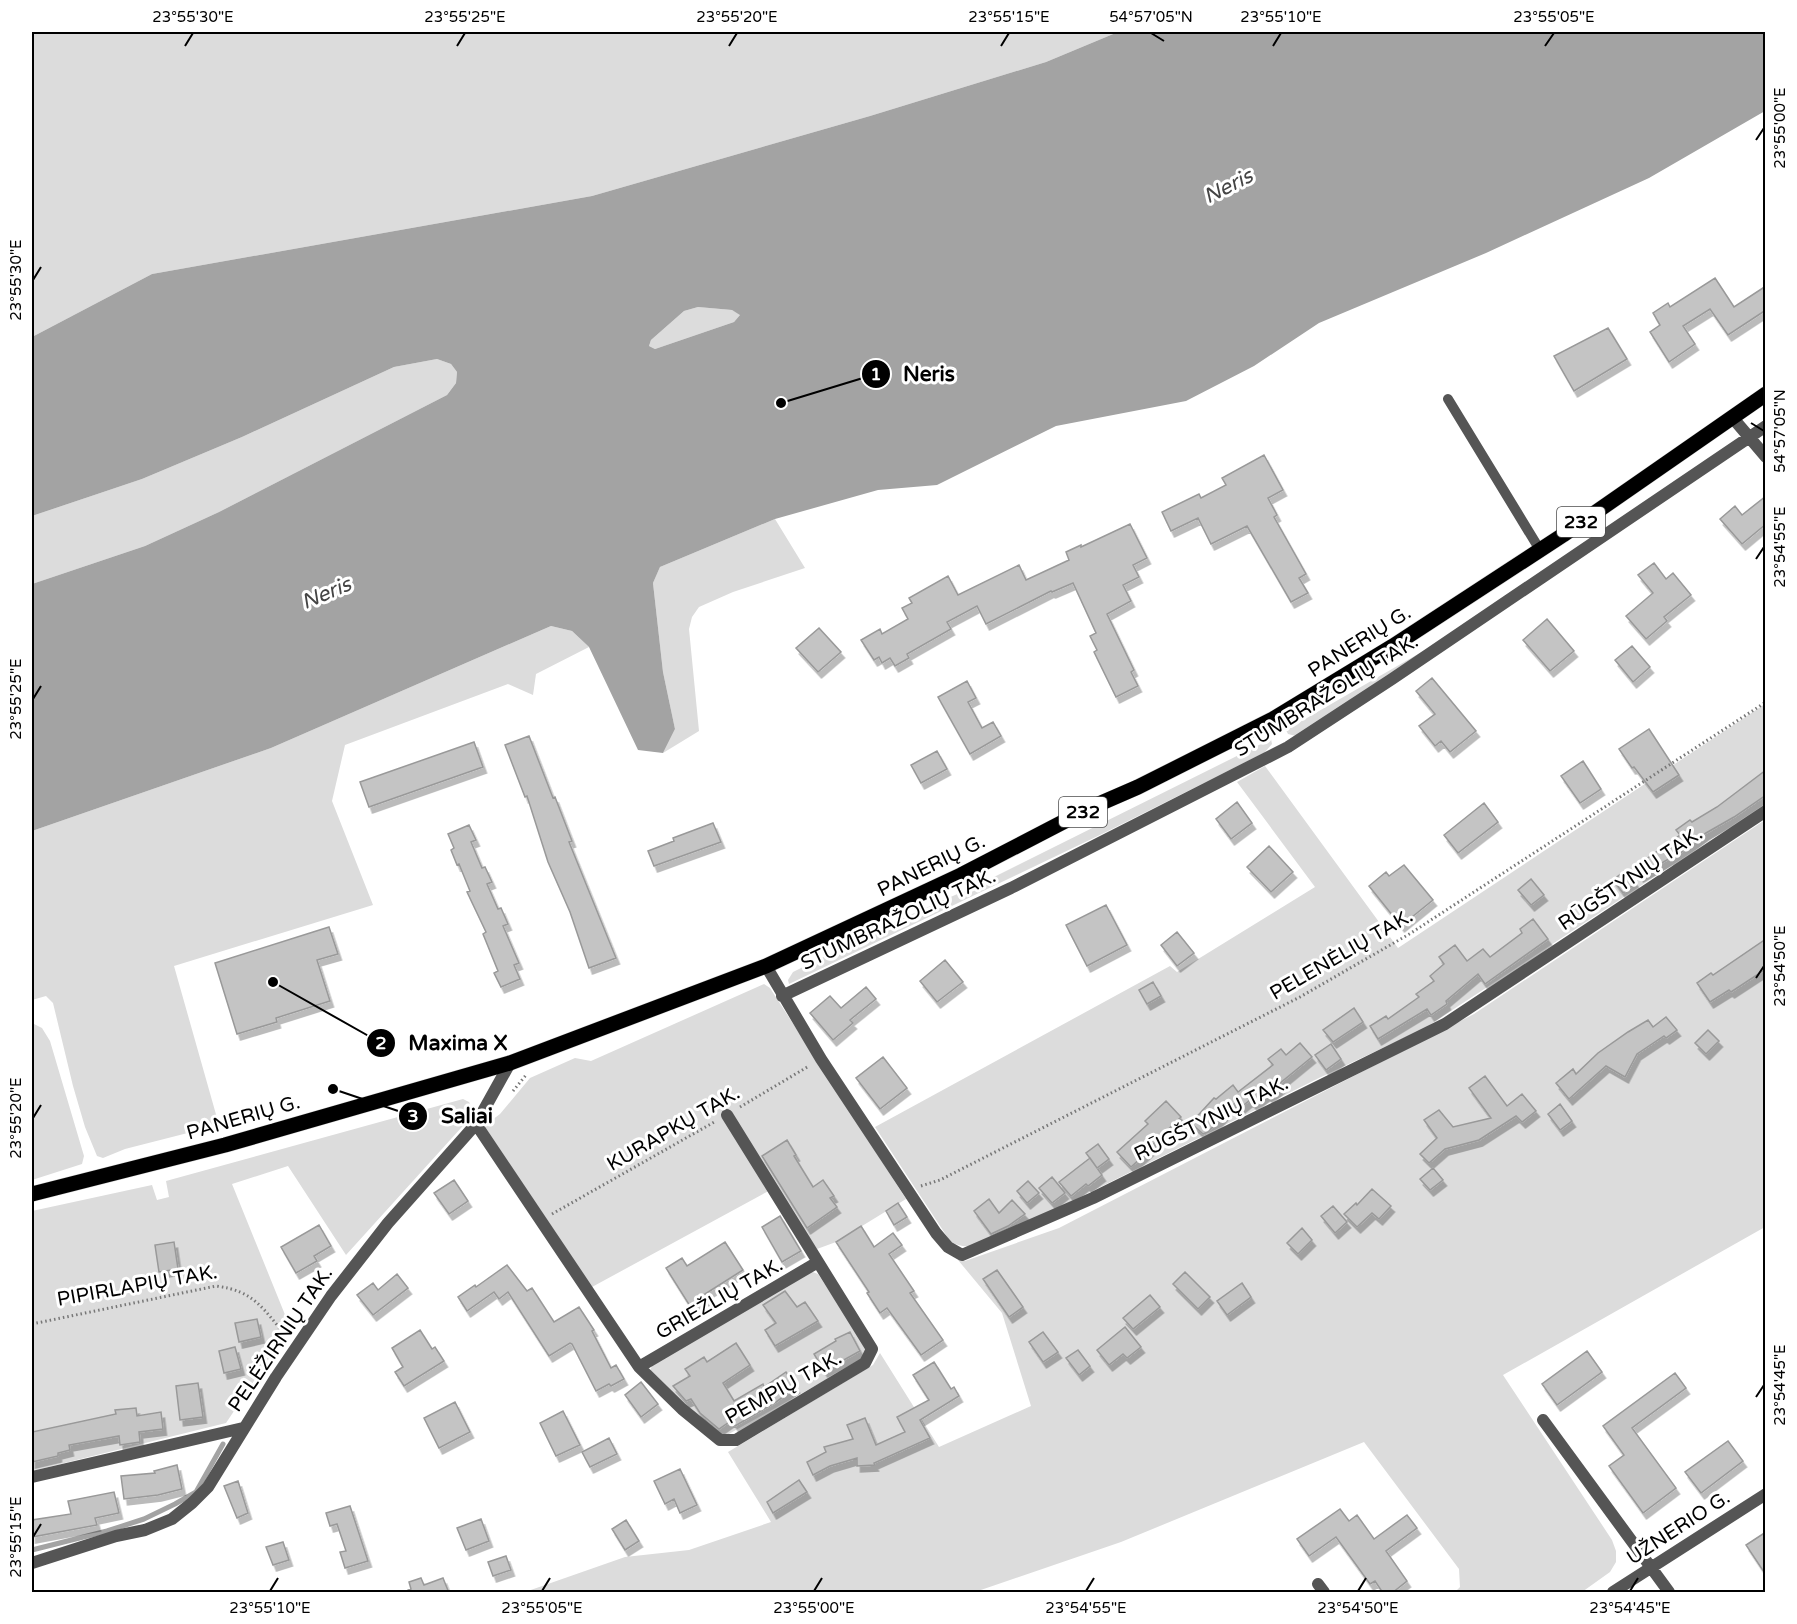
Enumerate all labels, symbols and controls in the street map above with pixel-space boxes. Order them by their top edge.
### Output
text: 23°55'30"E [152,8,234,26]
text: 23°55'25"E [424,8,506,26]
text: 23°55'20"E [696,8,778,26]
text: 23°55'15"E [968,8,1050,26]
text: 54°57'05"N [1109,8,1193,26]
text: 23°55'10"E [1240,8,1322,26]
text: 23°55'05"E [1513,8,1595,26]
text: 23°55'00"E [1771,87,1789,169]
water label: Neris [1199,163,1259,209]
text: 23°55'30"E [7,239,25,321]
callout: Neris [861,354,967,393]
text: Neris [903,362,955,387]
text: 1 [870,363,882,385]
text: 54°57'05"N [1771,389,1789,473]
text: 23°54'55"E [1771,506,1789,588]
road number: 232 [1557,507,1605,537]
water label: Neris [297,571,357,615]
street label: PANERIŲ G. [1304,601,1415,683]
street label: STUMBRAŽOLIŲ TAK. [1230,629,1423,762]
text: 23°55'25"E [7,658,25,740]
road number: 232 [1059,797,1107,827]
street label: RŪGŠTYNIŲ TAK. [1553,821,1707,936]
street label: PANERIŲ G. [874,829,989,902]
street label: STUMBRAŽOLIŲ TAK. [797,863,1000,976]
street label: PELENĖLIŲ TAK. [1266,904,1417,1006]
text: 23°54'50"E [1771,925,1789,1007]
callout: Maxima X [366,1023,519,1062]
text: Maxima X [408,1031,508,1056]
text: 2 [375,1032,387,1054]
street label: RŪGŠTYNIŲ TAK. [1130,1070,1292,1167]
text: 23°55'20"E [7,1077,25,1159]
street label: KURAPKŲ TAK. [603,1081,744,1177]
street label: PANERIŲ G. [184,1090,303,1146]
callout: Saliai [398,1096,505,1135]
text: Saliai [441,1104,493,1129]
text: 3 [407,1105,419,1127]
street label: GRIEŽLIŲ TAK. [651,1252,787,1345]
street label: PIPIRLAPIŲ TAK. [55,1260,219,1312]
street label: PELĖŽIRNIŲ TAK. [223,1262,338,1417]
text: 23°54'45"E [1771,1344,1789,1426]
street label: PEMPIŲ TAK. [721,1346,846,1430]
street label: UŽNERIO G. [1622,1485,1735,1570]
text: 23°55'15"E [7,1496,25,1578]
text: 23°55'10"E [229,1599,311,1617]
text: 23°55'05"E [501,1599,583,1617]
text: 23°55'00"E [773,1599,855,1617]
text: 23°54'55"E [1045,1599,1127,1617]
text: 23°54'50"E [1317,1599,1399,1617]
text: 23°54'45"E [1589,1599,1671,1617]

